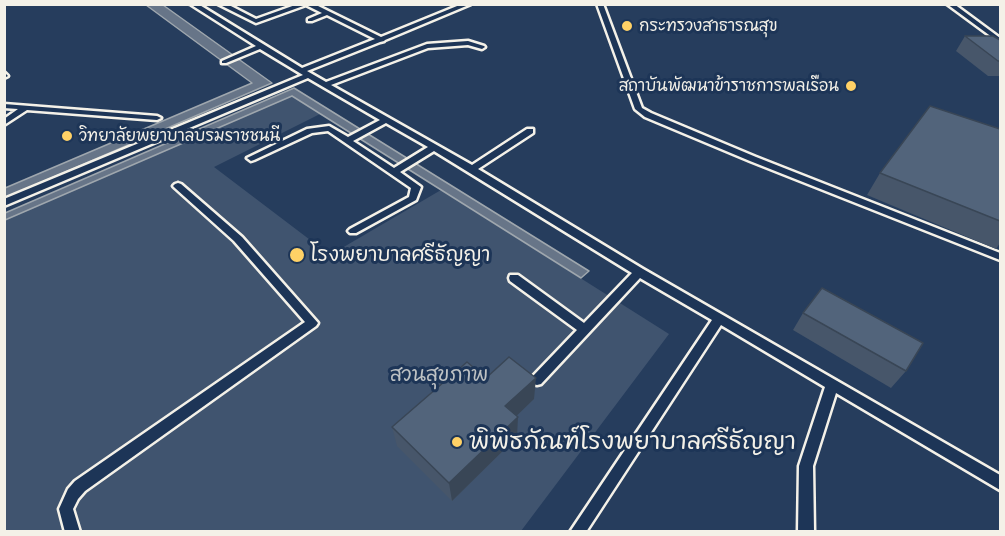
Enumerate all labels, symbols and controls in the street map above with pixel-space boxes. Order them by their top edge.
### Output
place label: กระทรวงสาธารณสุข [639,16,777,36]
marker: กระทรวงสาธารณสุข [620,19,634,33]
place label: สถาบันพัฒนาข้าราชการพลเรือน [619,76,839,96]
marker: สถาบันพัฒนาข้าราชการพลเรือน [844,79,858,93]
place label: วิทยาลัยพยาบาลบรมราชชนนี [79,126,280,146]
marker: วิทยาลัยพยาบาลบรมราชชนนี [60,129,74,143]
place label: โรงพยาบาลศรีธัญญา [310,243,490,267]
marker: โรงพยาบาลศรีธัญญา [288,246,306,264]
park label: สวนสุขภาพ [390,363,488,387]
place label: พิพิธภัณฑ์โรงพยาบาลศรีธัญญา [469,428,796,456]
marker: พิพิธภัณฑ์โรงพยาบาลศรีธัญญา [450,435,464,449]

